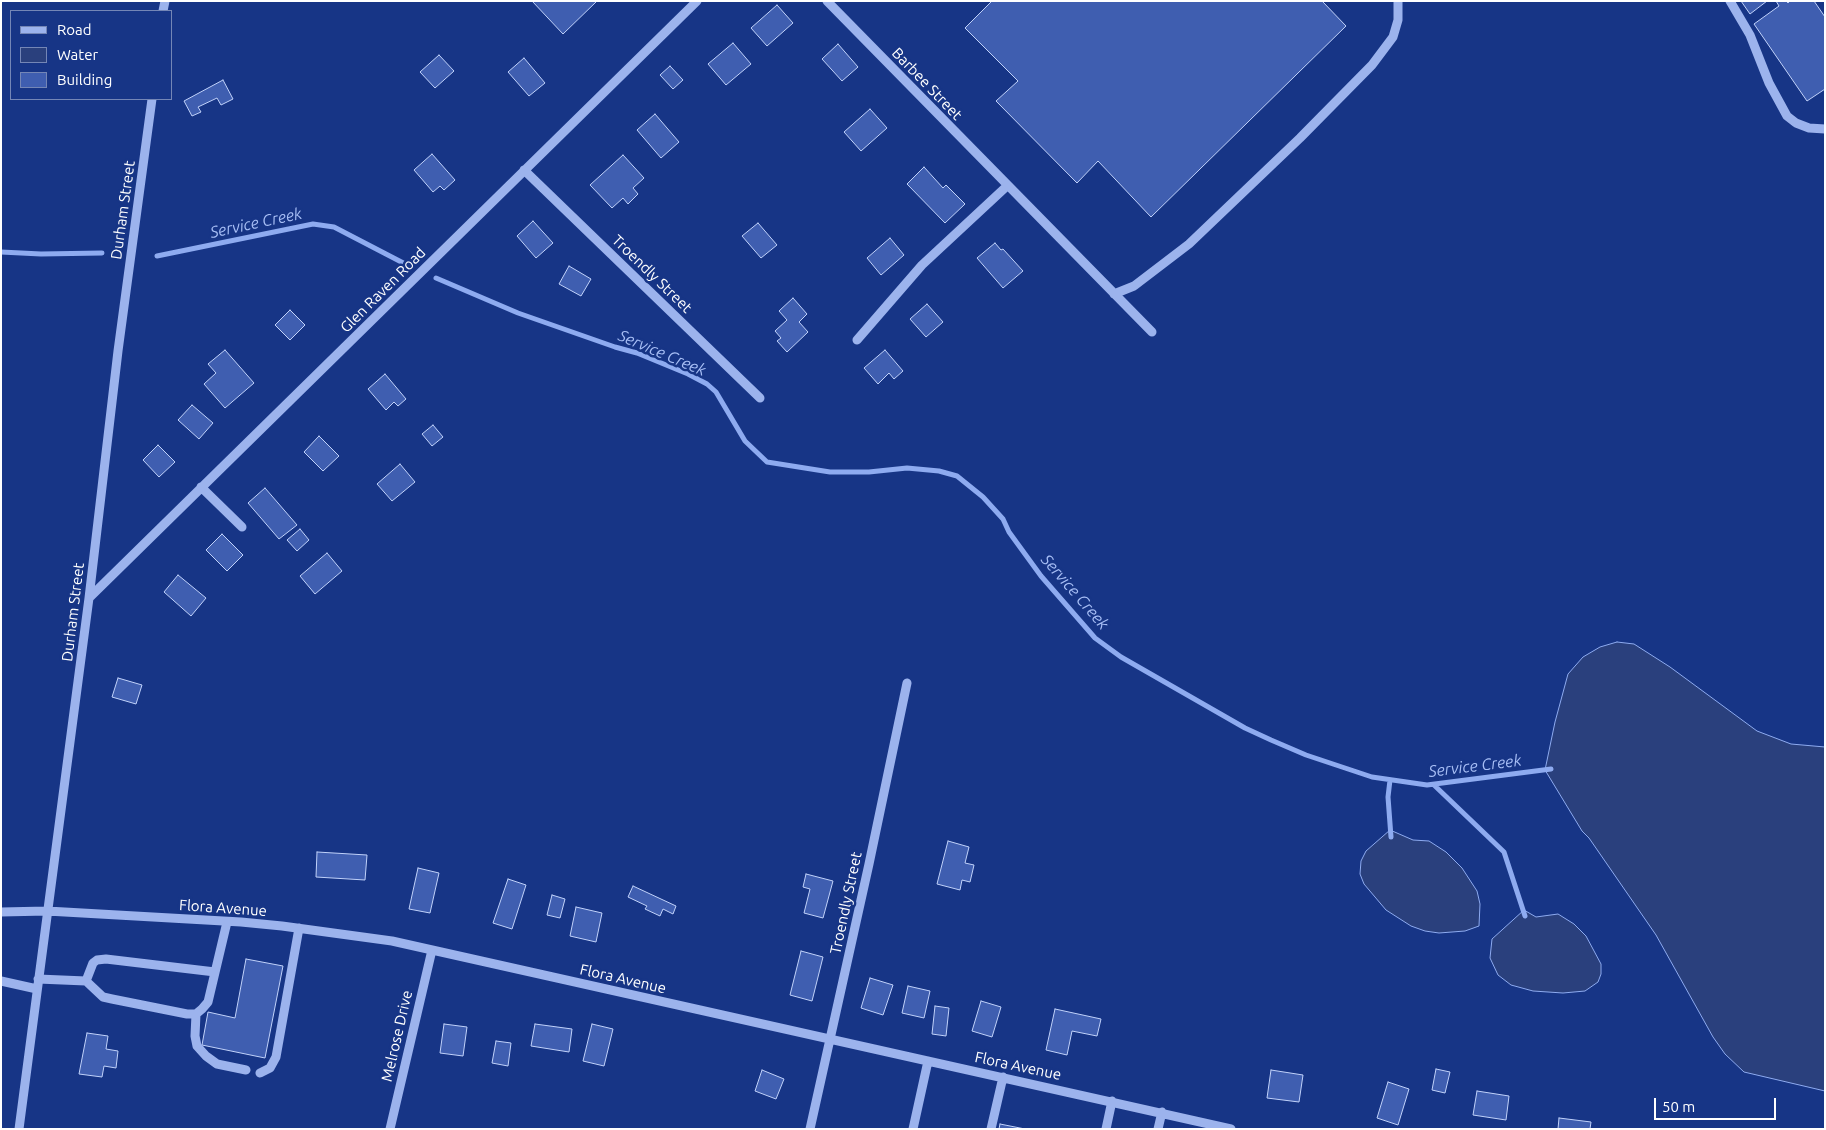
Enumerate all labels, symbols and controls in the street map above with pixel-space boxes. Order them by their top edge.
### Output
legend [10,10,172,100]
text: Road [57,21,92,38]
street label: Barbee Street [888,44,966,124]
text: Water [57,46,98,63]
text: Building [57,71,112,88]
street label: Durham Street [107,160,139,260]
water label: Service Creek [208,204,304,242]
street label: Troendly Street [608,231,696,317]
street label: Glen Raven Road [337,244,429,336]
water label: Service Creek [615,326,709,380]
water label: Service Creek [1037,550,1113,634]
street label: Durham Street [58,562,88,662]
water label: Service Creek [1427,751,1523,781]
street label: Troendly Street [826,850,866,956]
street label: Flora Avenue [179,896,267,920]
street label: Flora Avenue [578,960,668,998]
street label: Melrose Drive [378,988,416,1084]
street label: Flora Avenue [973,1048,1063,1084]
scale bar [1656,1088,1778,1120]
text: 50 m [1662,1098,1695,1115]

